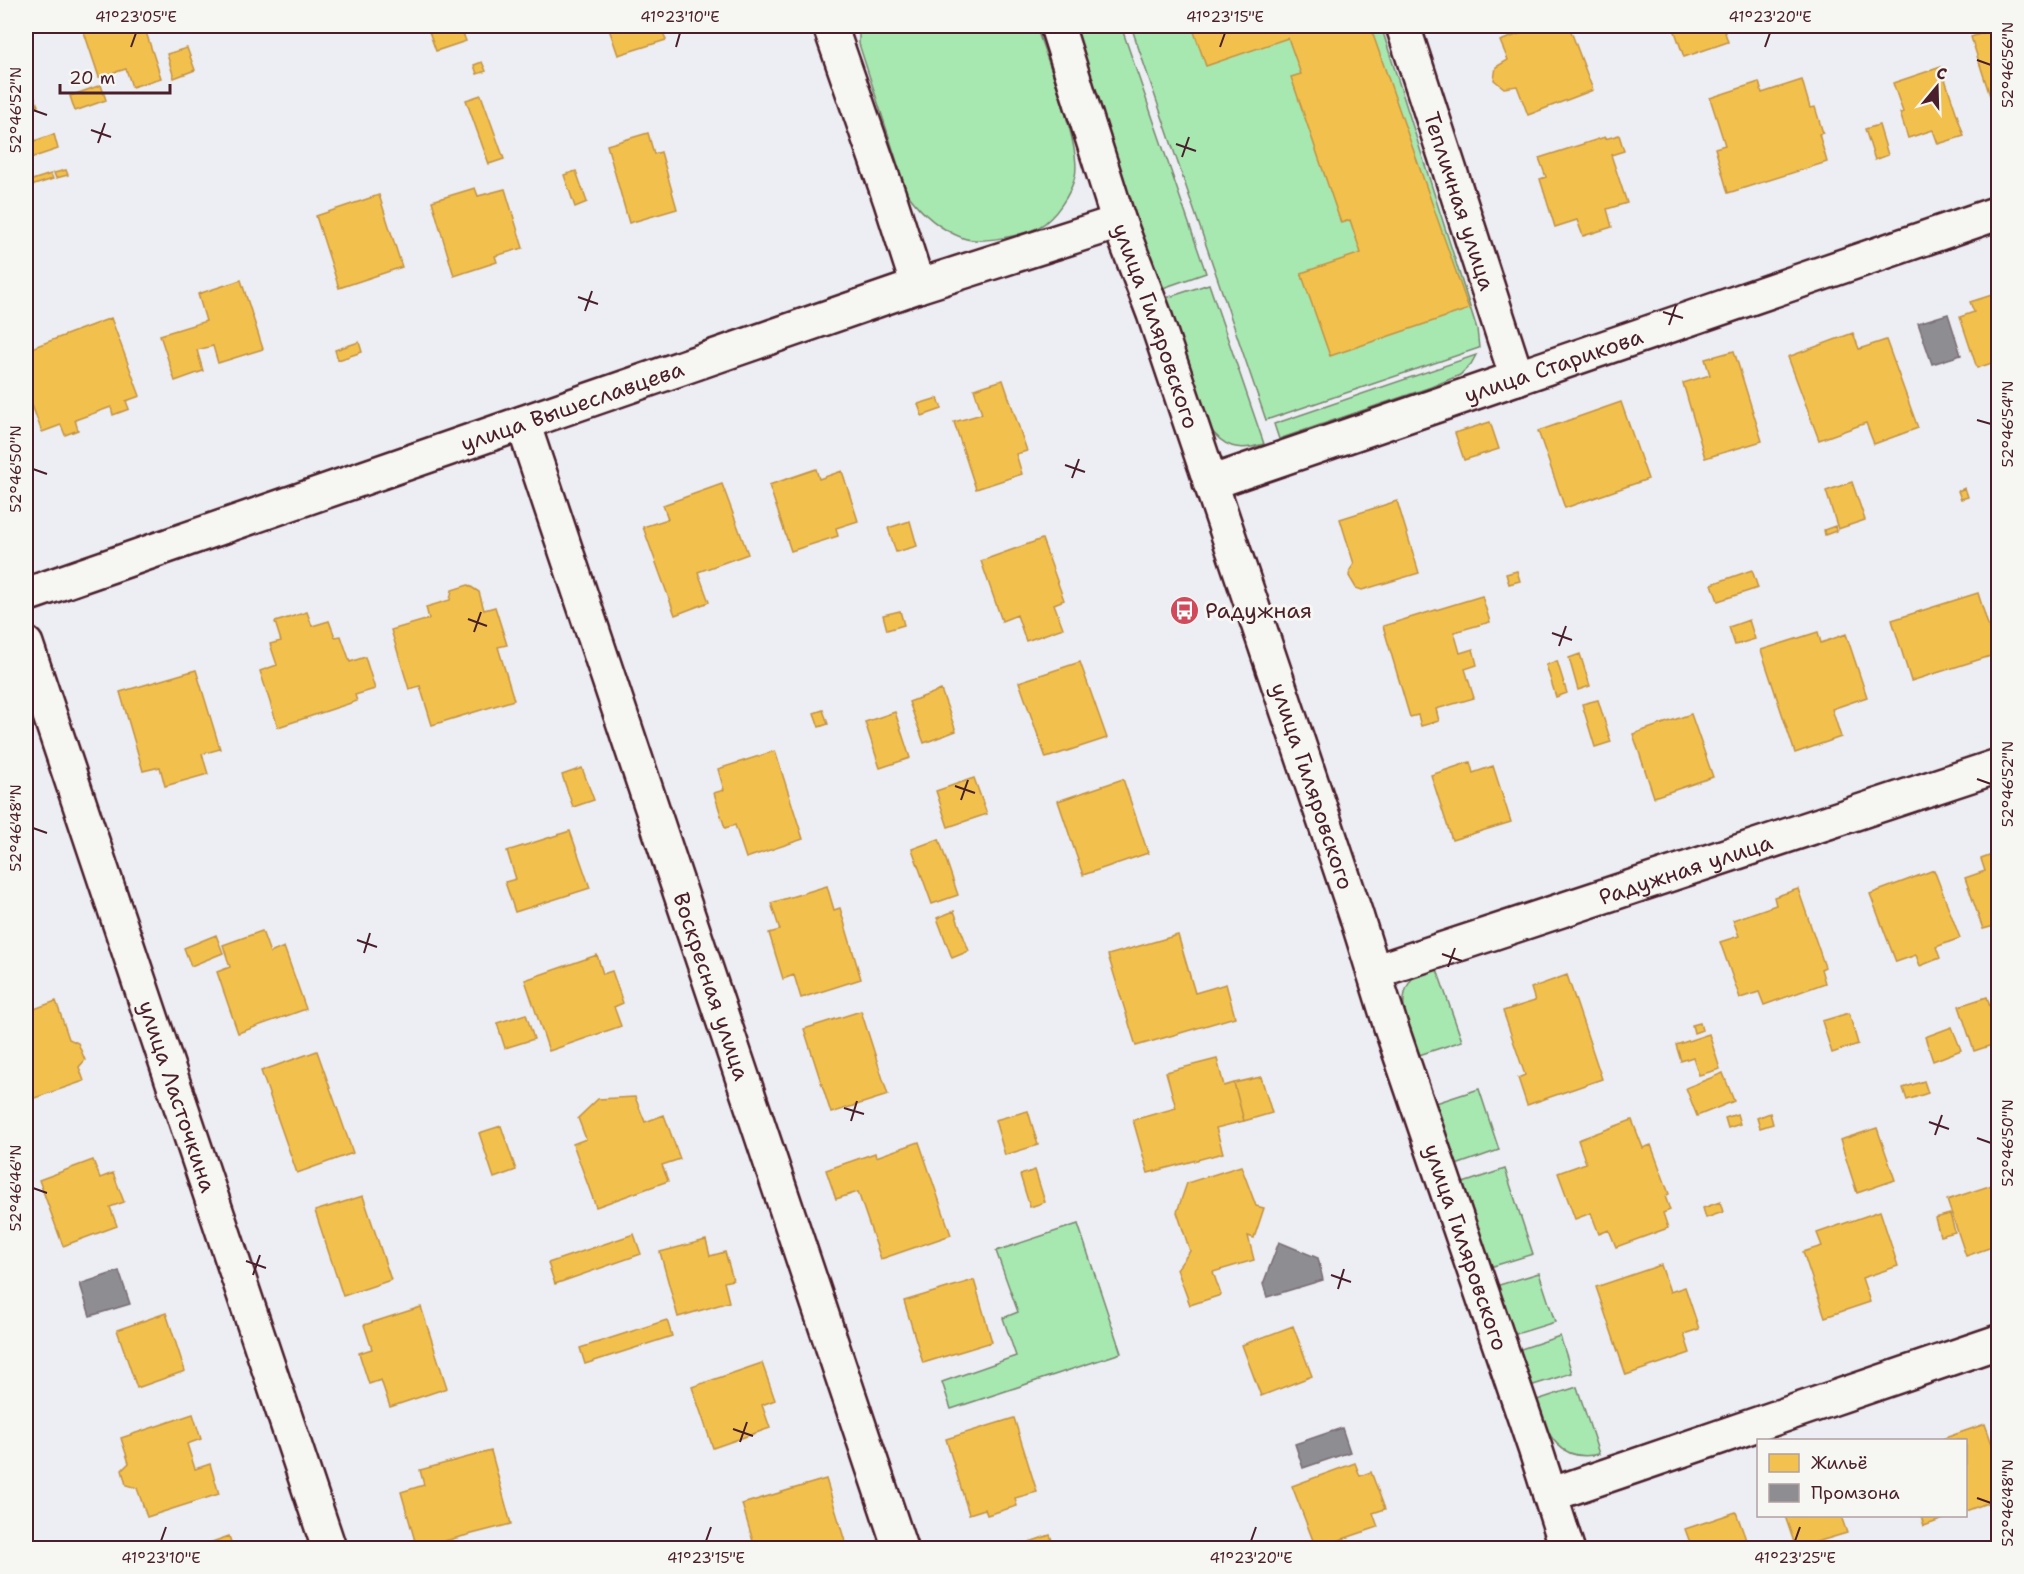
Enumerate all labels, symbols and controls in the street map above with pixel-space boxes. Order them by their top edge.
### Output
text: 41°23'05"E [95,7,177,27]
text: 41°23'10"E [640,7,720,27]
text: 41°23'15"E [1186,7,1264,27]
text: 41°23'20"E [1728,7,1812,27]
text: 52°46'56"N [1998,22,2018,108]
scale bar [60,57,170,95]
north arrow [1907,57,1967,117]
text: С [1934,62,1950,85]
text: 20 m [69,66,115,90]
text: 52°46'52"N [6,67,26,153]
street label: Тепличная улица [1417,108,1502,294]
street label: улица Гиляровского [1106,219,1206,433]
street label: улица Старикова [1460,321,1647,409]
street label: улица Вышеславцева [457,354,688,458]
text: 52°46'54"N [1998,381,2018,467]
text: 52°46'50"N [6,425,26,513]
bus stop icon: Радужная [1168,594,1200,626]
place label: Радужная [1205,596,1312,625]
street label: улица Гиляровского [1264,679,1361,893]
text: 52°46'52"N [1998,741,2018,827]
text: 52°46'48"N [6,784,26,872]
street label: Радужная улица [1595,827,1776,911]
street label: Воскресная улица [667,888,757,1084]
street label: улица Ласточкина [132,997,223,1196]
text: 52°46'50"N [1998,1099,2018,1187]
street label: улица Гиляровского [1418,1140,1515,1354]
text: 52°46'46"N [6,1145,26,1231]
legend [1757,1439,1967,1517]
text: Жильё [1811,1451,1868,1475]
text: 52°46'48"N [1998,1459,2018,1547]
text: Промзона [1811,1481,1900,1505]
text: 41°23'10"E [121,1548,201,1568]
text: 41°23'15"E [667,1548,745,1568]
text: 41°23'20"E [1209,1548,1293,1568]
text: 41°23'25"E [1754,1548,1836,1568]

